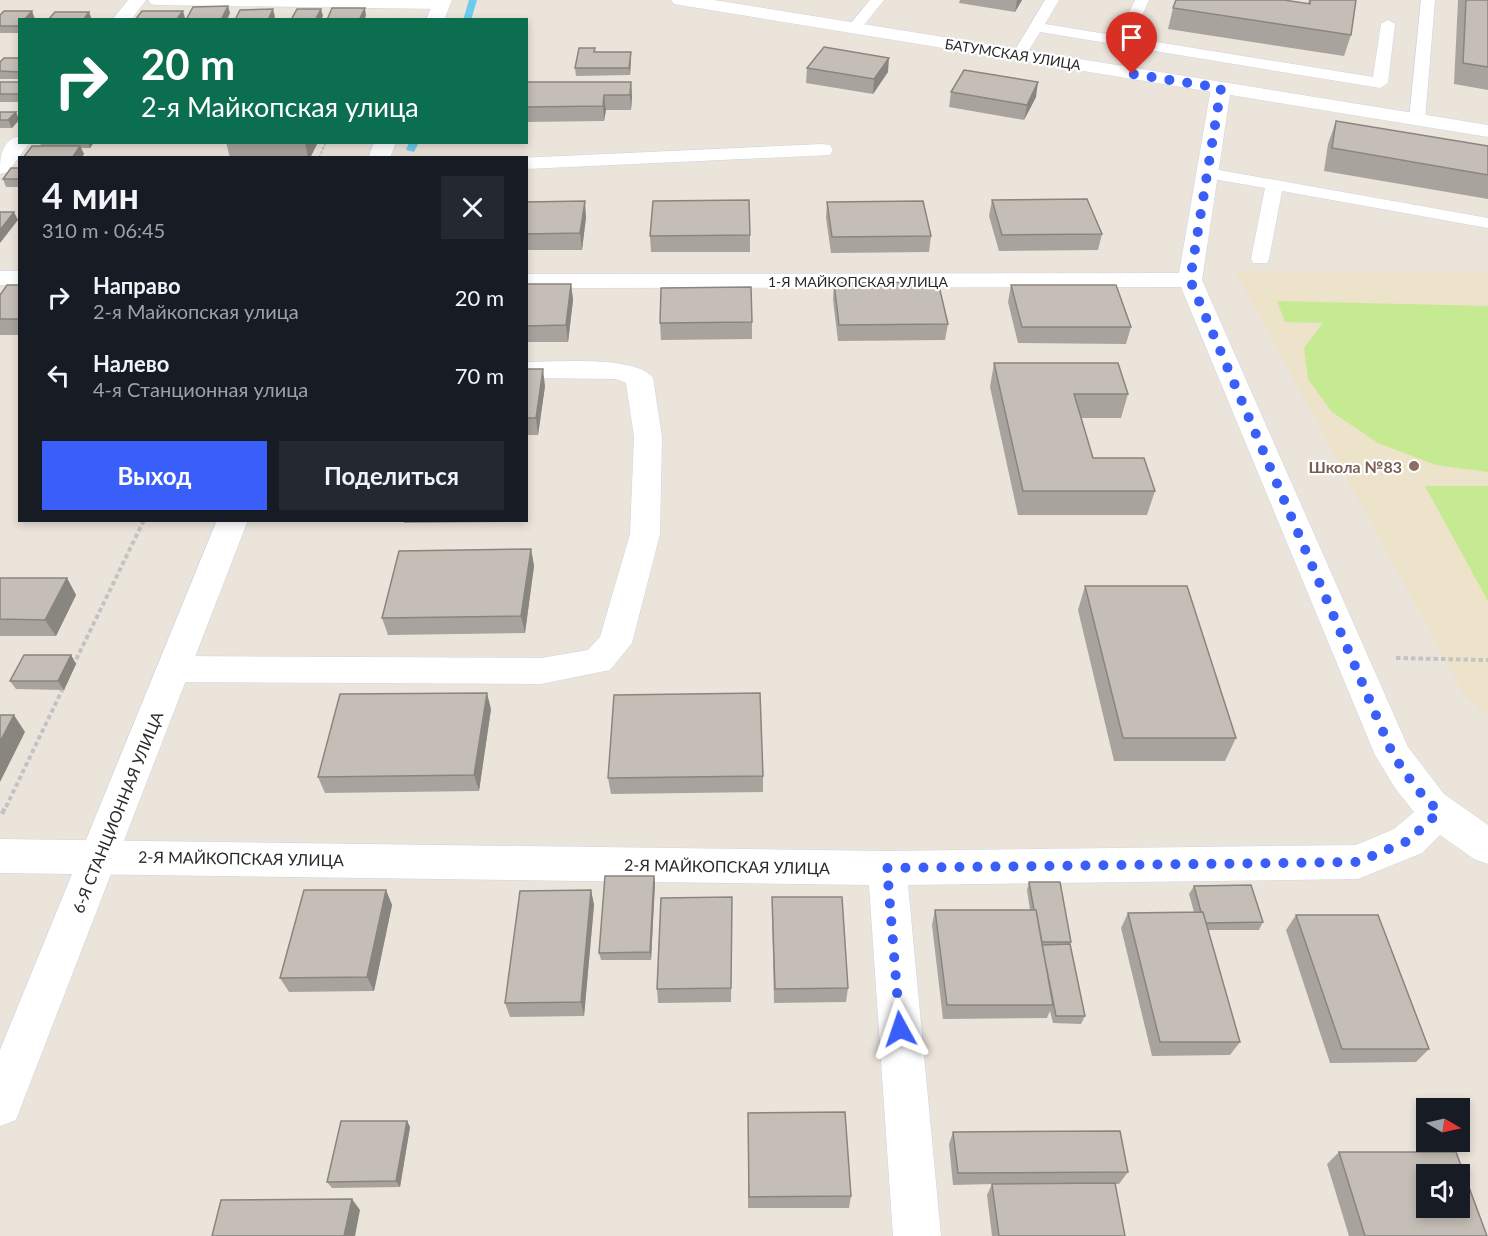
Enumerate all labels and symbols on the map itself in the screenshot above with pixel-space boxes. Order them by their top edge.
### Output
pin [1106,12,1157,74]
street label: БАТУМСКАЯ УЛИЦА [944,35,1083,73]
street label: 1-Я МАЙКОПСКАЯ УЛИЦА [768,273,949,290]
place label: Школа №83 [1308,457,1402,476]
marker: Школа №83 [1407,459,1421,473]
street label: 6-Я СТАНЦИОННАЯ УЛИЦА [68,708,166,916]
street label: 2-Я МАЙКОПСКАЯ УЛИЦА [138,847,344,869]
street label: 2-Я МАЙКОПСКАЯ УЛИЦА [624,855,830,877]
position arrow [868,997,932,1061]
north arrow [1416,1098,1470,1152]

